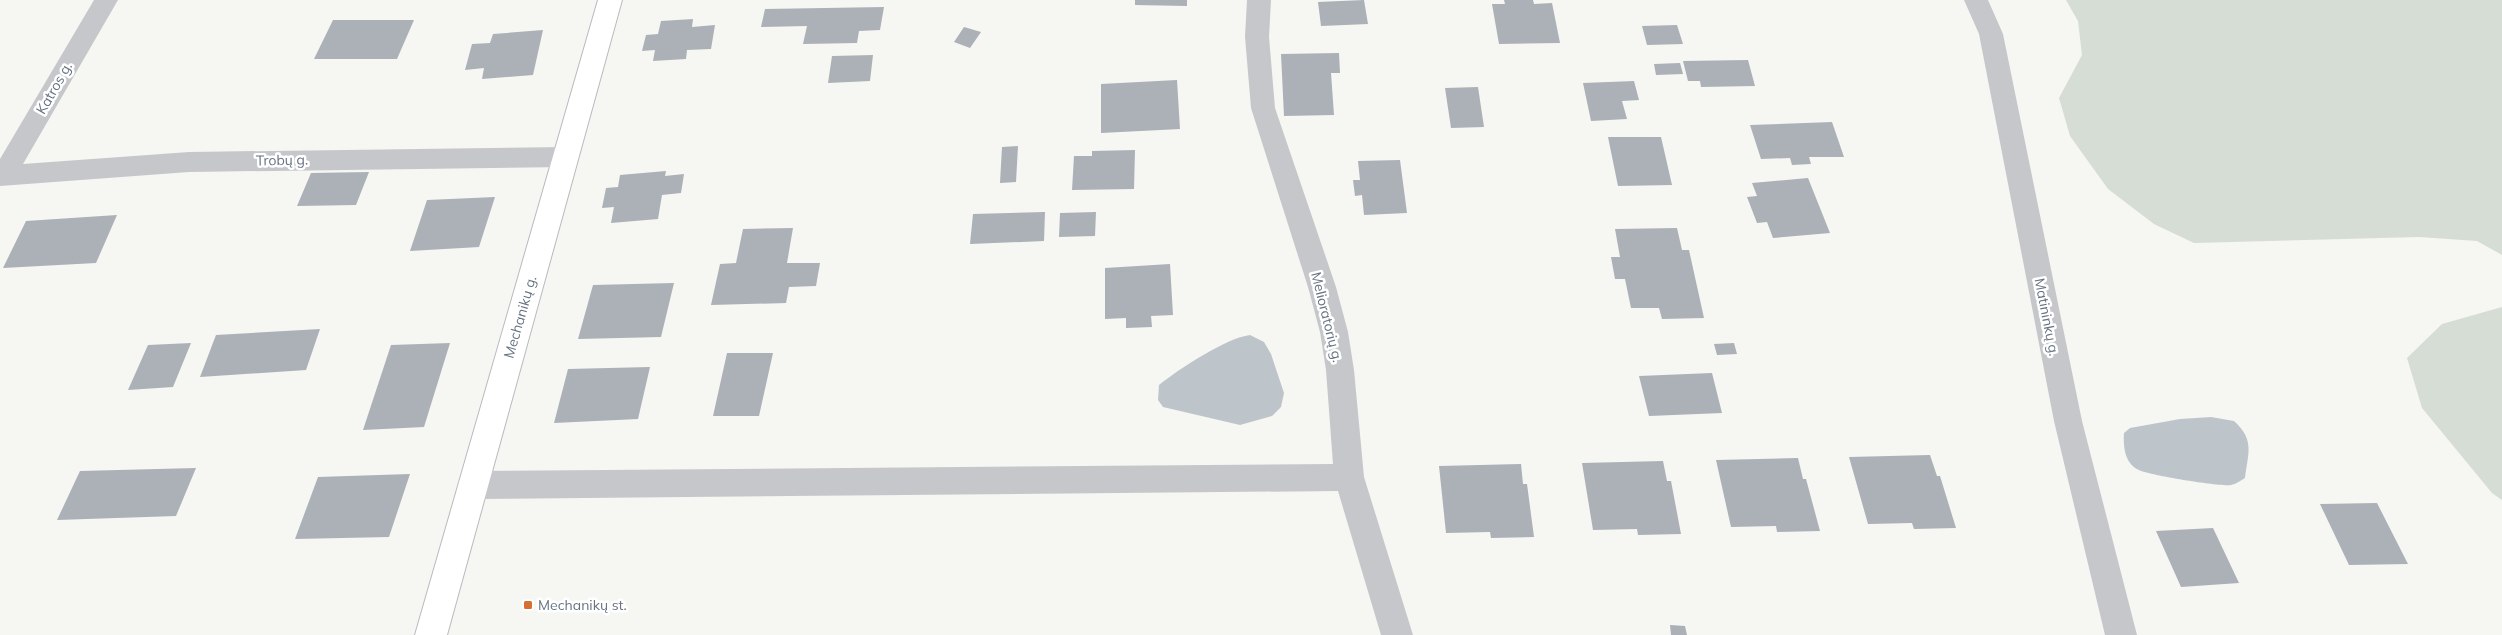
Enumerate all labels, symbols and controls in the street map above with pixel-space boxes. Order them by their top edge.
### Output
street label: Katros g. [32,59,76,117]
street label: Trobų g. [256,151,308,169]
street label: Melioratorių g. [1307,270,1347,364]
street label: Mechanikų g. [500,274,540,360]
street label: Matininkų g. [2031,277,2063,357]
place label: Mechanikų st. [538,596,627,614]
marker: Mechanikų st. [522,599,534,611]

